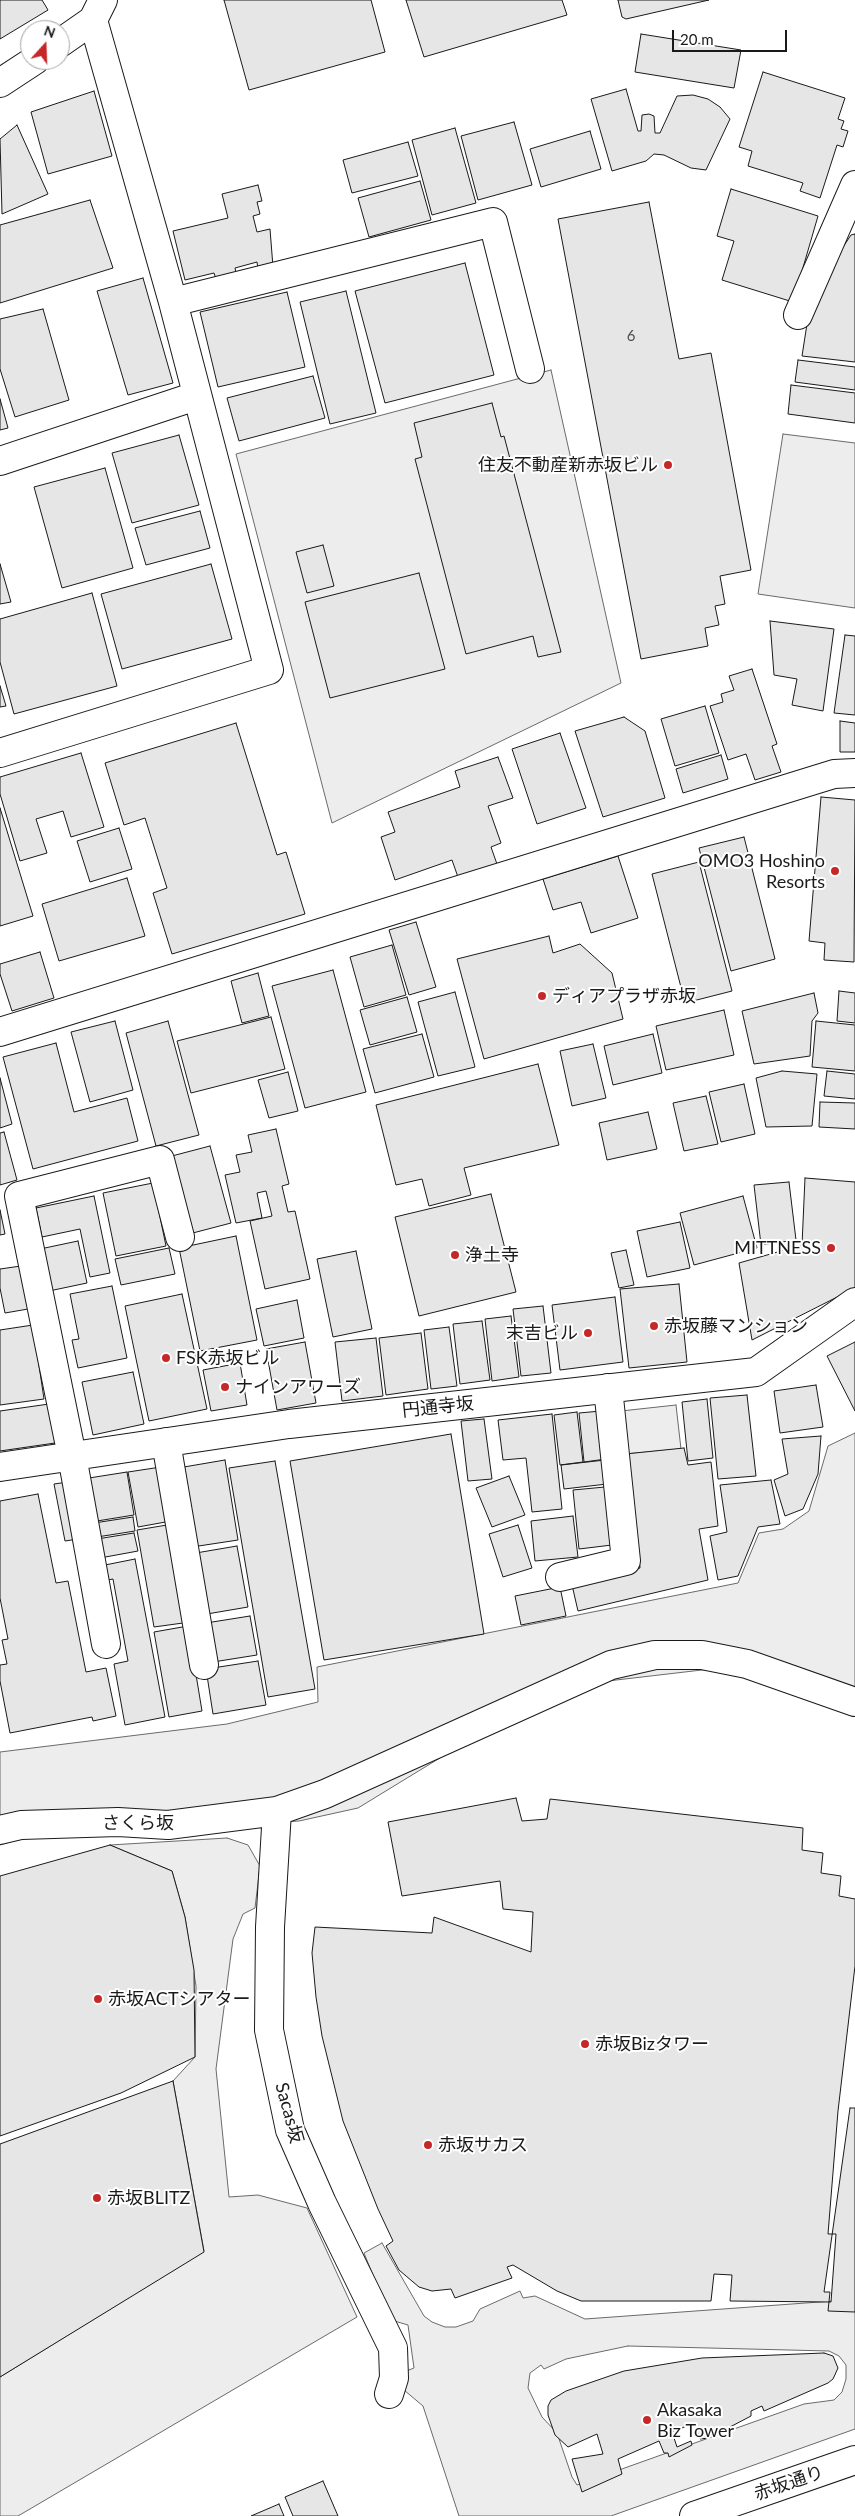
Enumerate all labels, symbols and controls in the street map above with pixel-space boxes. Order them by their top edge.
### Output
north arrow [20,20,70,70]
scale bar [675,20,790,52]
text: N [42,22,58,41]
text: 20 m [680,30,714,48]
house number: 6 [627,327,635,345]
place label: 住友不動産新赤坂ビル [478,454,658,476]
marker: 住友不動産新赤坂ビル [662,459,674,471]
place label: OMO3 Hoshino Resorts [698,850,825,892]
marker: OMO3 Hoshino Resorts [829,865,841,877]
place label: ディアプラザ赤坂 [552,985,696,1007]
marker: ディアプラザ赤坂 [536,990,548,1002]
place label: MITTNESS [734,1237,821,1259]
marker: MITTNESS [825,1242,837,1254]
place label: 浄土寺 [465,1244,519,1266]
marker: 浄土寺 [449,1249,461,1261]
place label: 赤坂藤マンション [664,1315,808,1337]
marker: 赤坂藤マンション [648,1320,660,1332]
place label: 末吉ビル [506,1322,578,1344]
marker: 末吉ビル [582,1327,594,1339]
place label: FSK赤坂ビル [176,1347,280,1369]
marker: FSK赤坂ビル [160,1352,172,1364]
place label: ナインアワーズ [235,1376,361,1398]
marker: ナインアワーズ [219,1381,231,1393]
street label: 円通寺坂 [401,1392,475,1422]
street label: さくら坂 [102,1812,174,1834]
place label: 赤坂ACTシアター [108,1988,251,2010]
marker: 赤坂ACTシアター [92,1993,104,2005]
place label: 赤坂Bizタワー [595,2033,709,2055]
marker: 赤坂Bizタワー [579,2038,591,2050]
street label: Sacas坂 [271,2080,307,2146]
place label: 赤坂サカス [438,2134,528,2156]
marker: 赤坂サカス [422,2139,434,2151]
place label: 赤坂BLITZ [107,2187,190,2209]
marker: 赤坂BLITZ [91,2192,103,2204]
place label: Akasaka Biz Tower [657,2399,734,2442]
marker: Akasaka Biz Tower [641,2414,653,2426]
street label: 赤坂通り [751,2461,827,2505]

